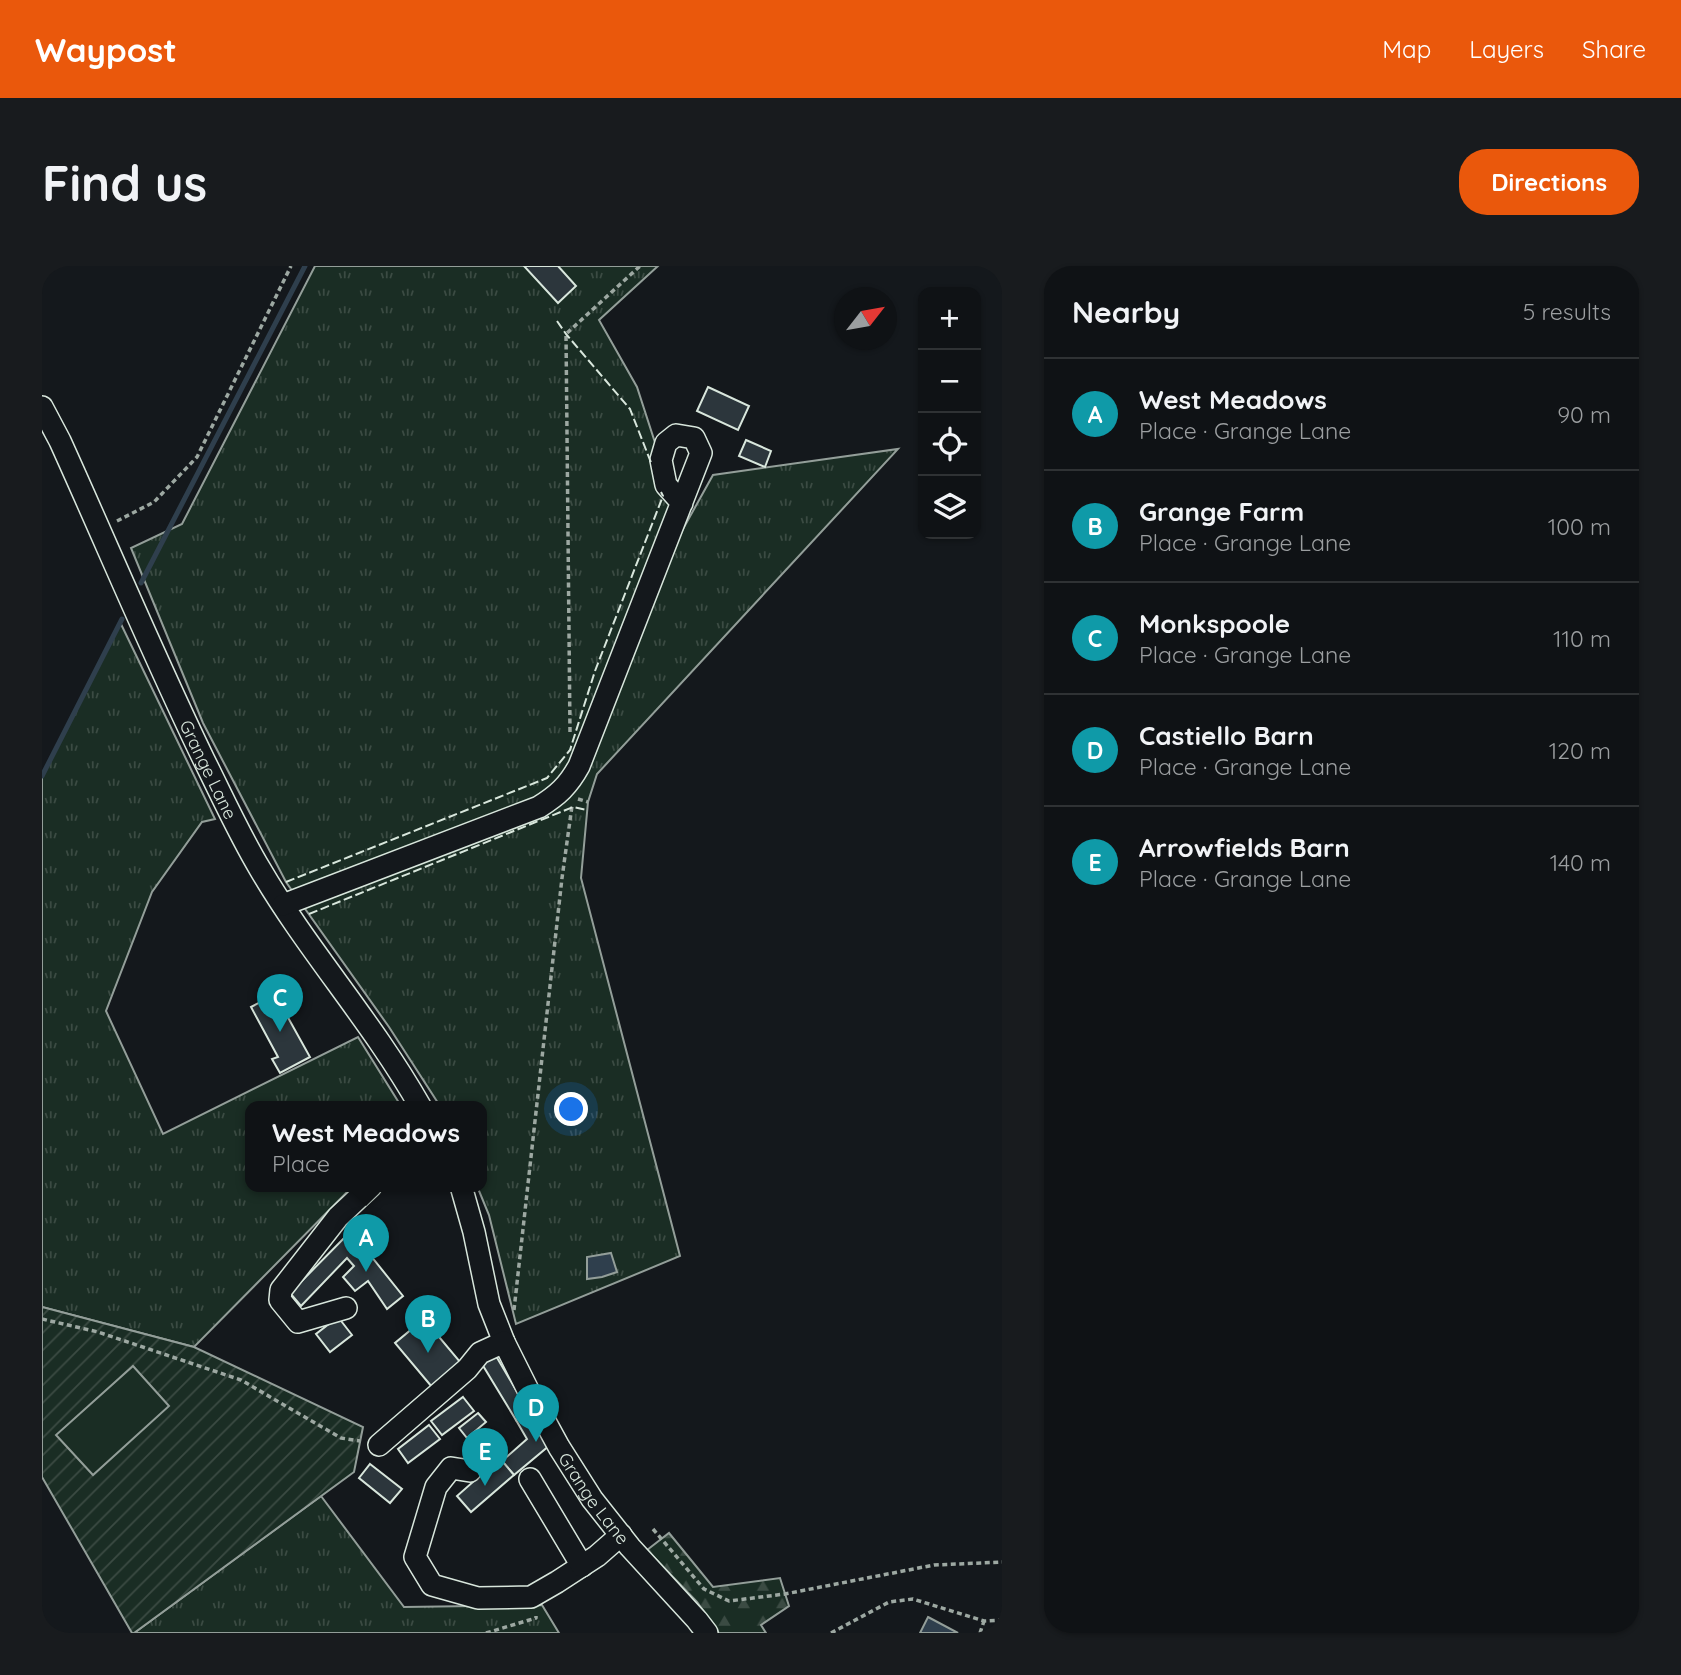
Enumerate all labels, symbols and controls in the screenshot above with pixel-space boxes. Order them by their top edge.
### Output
text: Waypost [35,29,177,70]
text: Map [1382,34,1431,64]
text: Layers [1469,34,1544,64]
text: Share [1582,34,1646,64]
button: Directions [1459,149,1639,215]
text: Find us [42,152,207,213]
north arrow [834,287,897,350]
map controls [918,287,981,539]
button: + [918,287,981,350]
text: Nearby [1072,293,1180,331]
text: 5 results [1523,297,1611,326]
button: − [918,350,981,413]
text: West Meadows [1139,383,1327,416]
text: A [1088,400,1102,429]
text: 90 m [1557,400,1611,429]
button: locate [918,413,981,476]
text: Place · Grange Lane [1139,416,1351,445]
button: layers [918,476,981,539]
text: Grange Farm [1139,495,1304,528]
text: B [1087,512,1103,541]
text: 100 m [1548,512,1611,541]
text: Place · Grange Lane [1139,528,1351,557]
text: Monkspoole [1139,607,1290,640]
text: C [1088,624,1102,653]
text: 110 m [1553,624,1611,653]
text: Place · Grange Lane [1139,640,1351,669]
street label: Grange Lane [175,716,243,823]
text: Castiello Barn [1139,719,1314,752]
text: D [1087,736,1103,765]
text: 120 m [1549,736,1611,765]
text: Place · Grange Lane [1139,752,1351,781]
text: Arrowfields Barn [1139,831,1350,864]
text: E [1088,848,1102,877]
text: 140 m [1550,848,1611,877]
text: Place · Grange Lane [1139,864,1351,893]
pin: C [257,974,303,1032]
your location [554,1092,588,1126]
popup [245,1101,487,1192]
text: West Meadows [272,1116,460,1149]
text: Place [272,1149,330,1178]
pin: A [343,1214,389,1272]
pin: B [405,1295,451,1353]
pin: D [513,1384,559,1442]
pin: E [462,1428,508,1486]
street label: Grange Lane [554,1448,635,1549]

